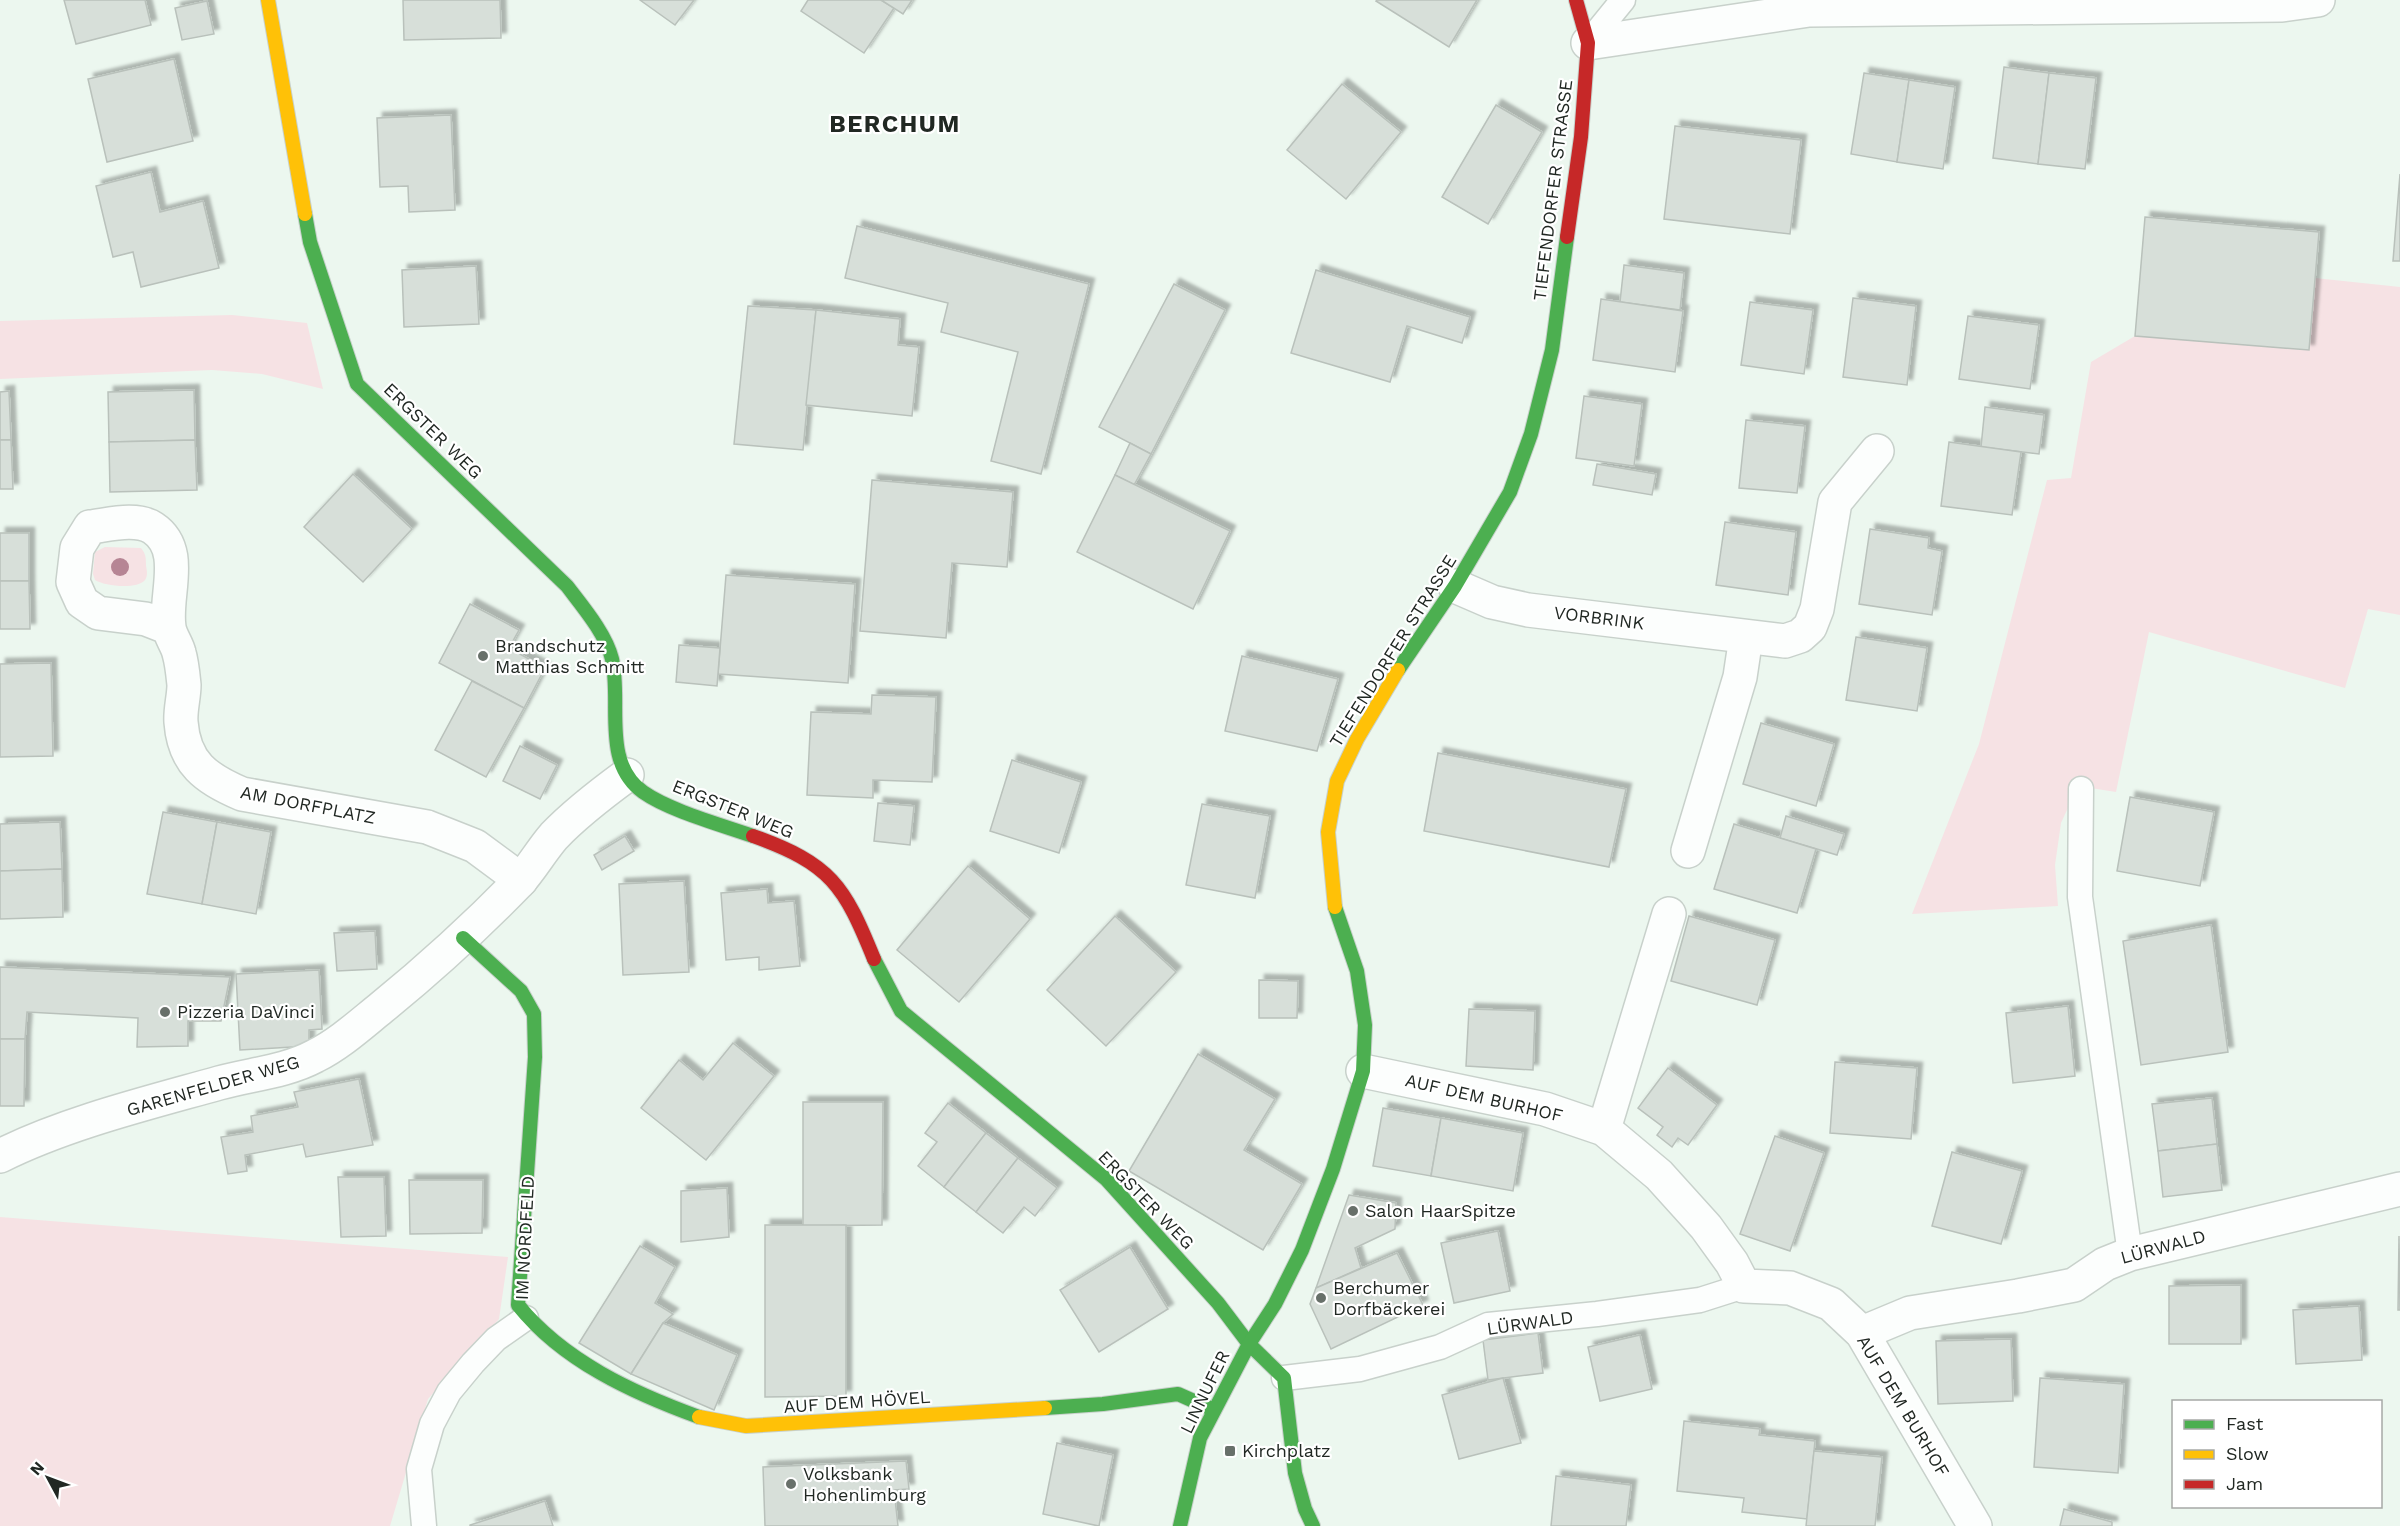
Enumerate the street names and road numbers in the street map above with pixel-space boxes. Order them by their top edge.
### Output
street label: TIEFENDORFER STRASSE [1529,78,1576,302]
street label: ERGSTER WEG [380,378,487,483]
street label: TIEFENDORFER STRASSE [1325,551,1460,751]
street label: VORBRINK [1553,602,1646,633]
street label: ERGSTER WEG [669,775,797,842]
street label: AM DORFPLATZ [239,781,377,828]
street label: GARENFELDER WEG [124,1051,302,1120]
street label: AUF DEM BURHOF [1403,1069,1565,1126]
street label: ERGSTER WEG [1094,1146,1199,1253]
street label: IM NORDFELD [511,1175,538,1301]
street label: LÜRWALD [2118,1225,2208,1268]
street label: LÜRWALD [1485,1306,1575,1339]
street label: AUF DEM BURHOF [1853,1331,1954,1480]
street label: LINNUFER [1175,1347,1234,1437]
street label: AUF DEM HÖVEL [783,1386,931,1417]

